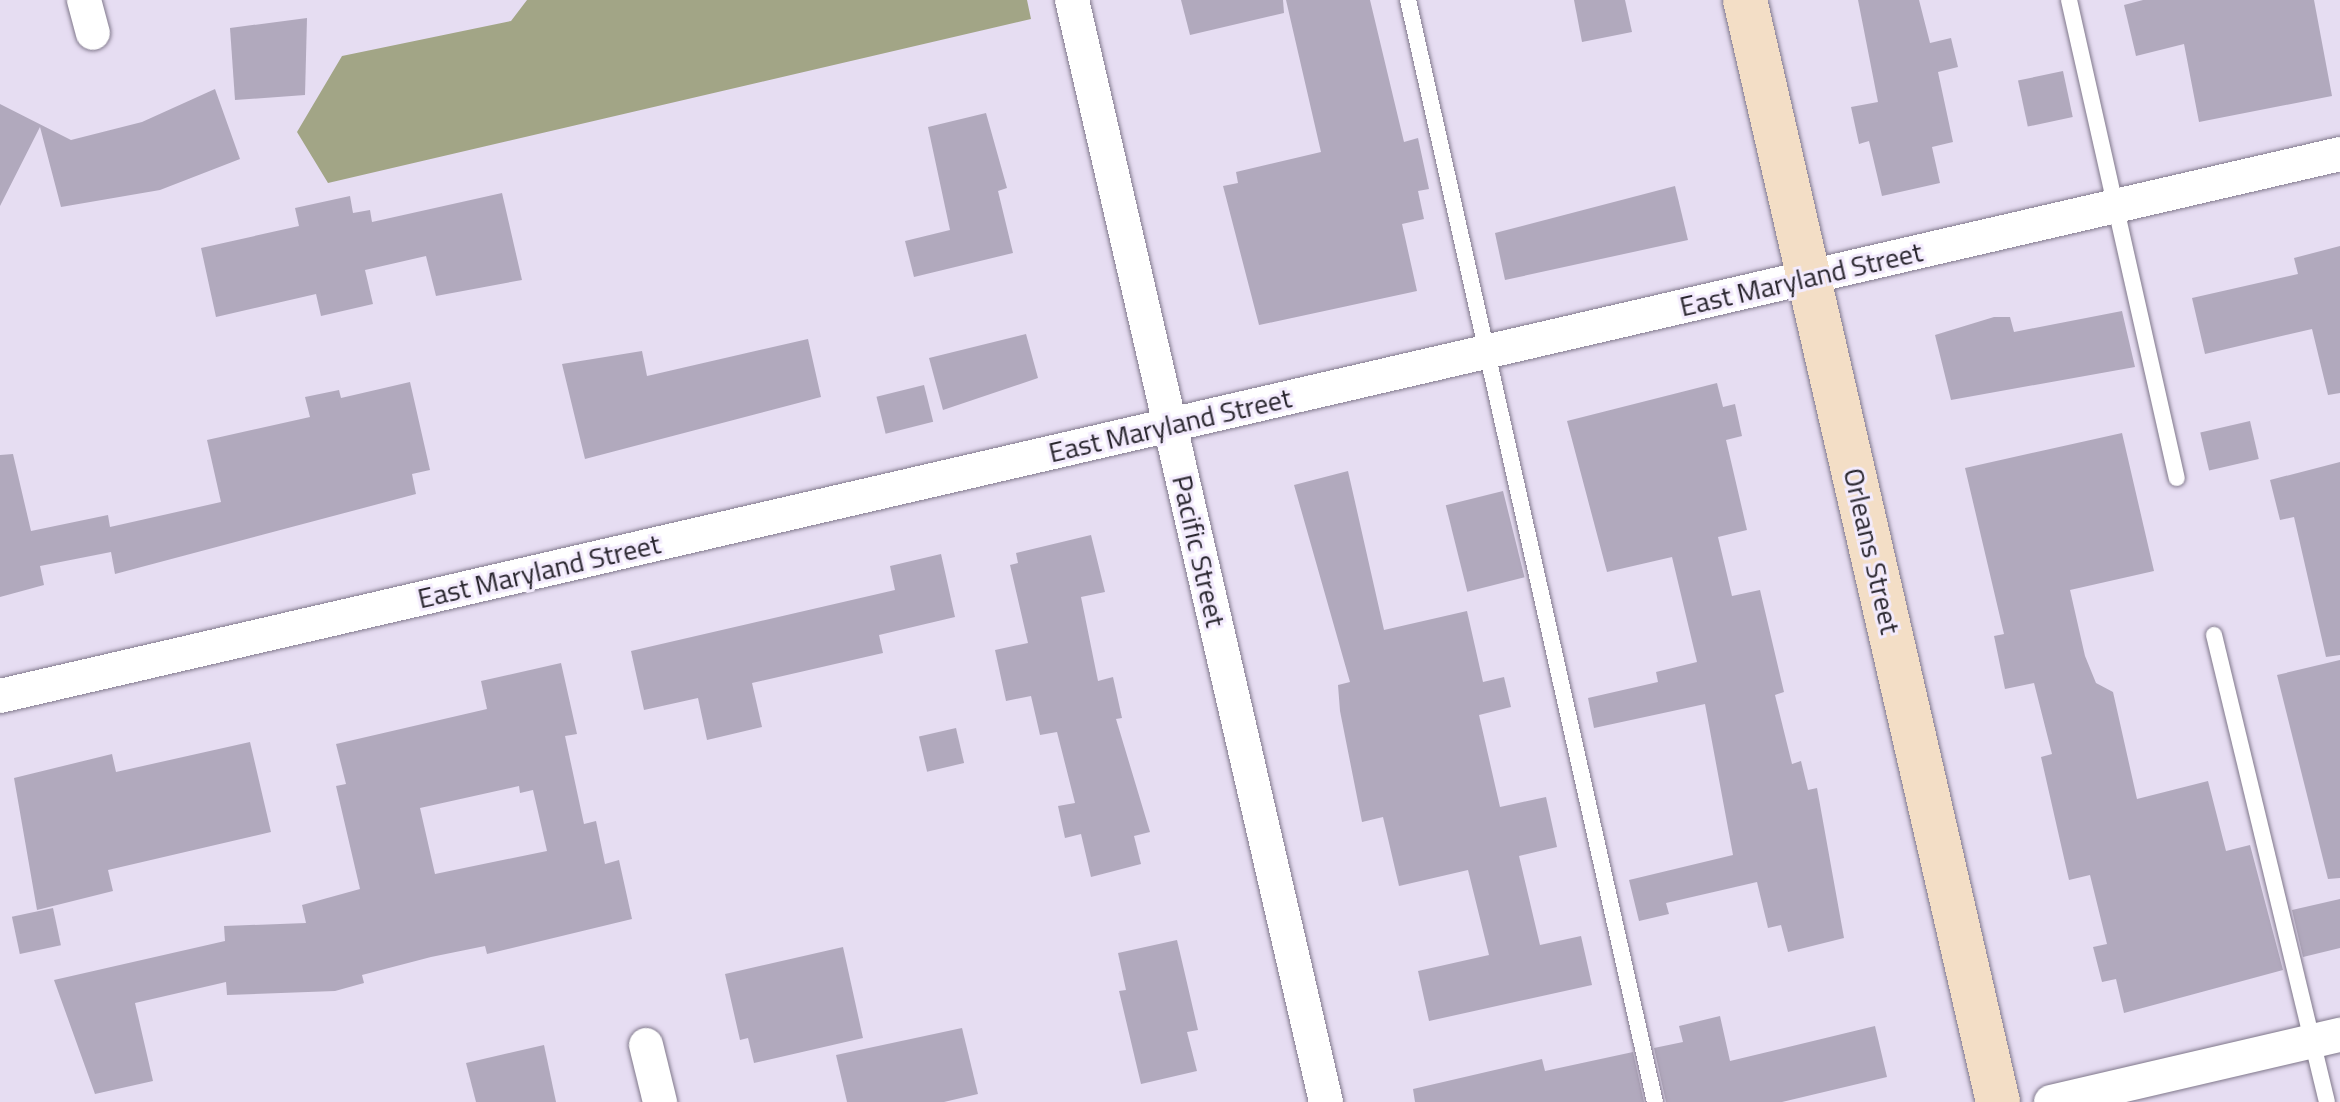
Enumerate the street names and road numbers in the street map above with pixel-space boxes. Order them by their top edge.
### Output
street label: East Maryland Street [1676,235,1926,323]
street label: East Maryland Street [1045,381,1295,469]
street label: Orleans Street [1837,465,1907,637]
street label: Pacific Street [1165,472,1233,630]
street label: East Maryland Street [414,527,664,615]

